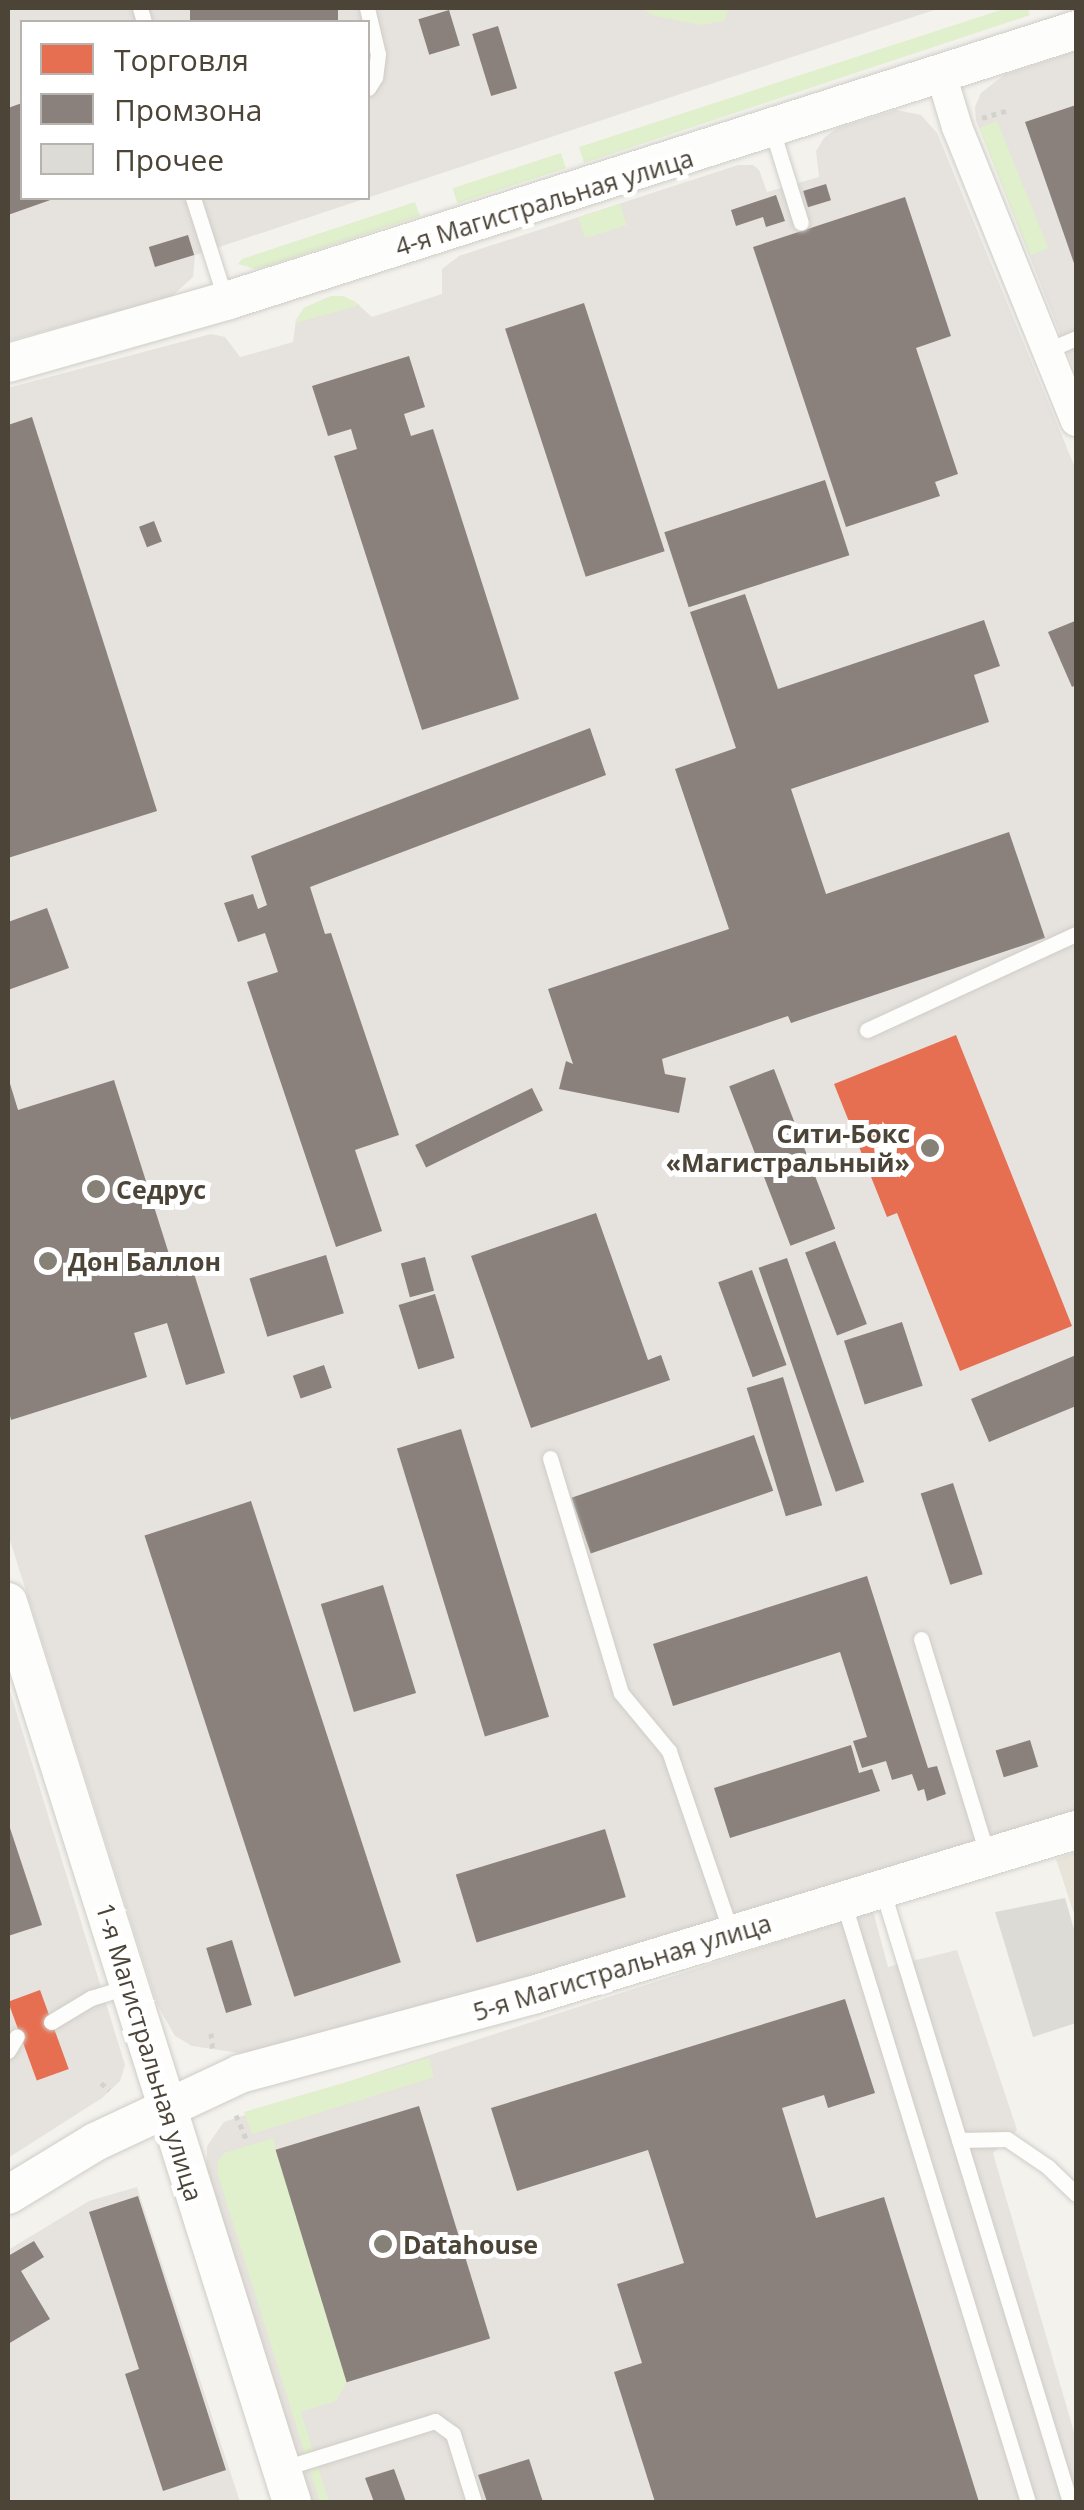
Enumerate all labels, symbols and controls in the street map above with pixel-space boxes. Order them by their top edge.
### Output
legend [20,20,370,200]
text: Торговля [114,39,249,80]
text: Промзона [114,89,262,130]
text: Прочее [114,139,224,180]
street label: 4-я Магистральная улица [391,142,697,262]
place label: Сити-Бокс «Магистральный» [666,1119,910,1178]
marker: Сити-Бокс «Магистральный» [919,1137,941,1159]
place label: Седрус [116,1174,206,1204]
marker: Седрус [85,1178,107,1200]
place label: Дон Баллон [68,1246,221,1276]
marker: Дон Баллон [37,1250,59,1272]
street label: 1-я Магистральная улица [90,1899,210,2205]
street label: 5-я Магистральная улица [469,1907,775,2027]
place label: Datahouse [403,2229,538,2259]
marker: Datahouse [372,2233,394,2255]

